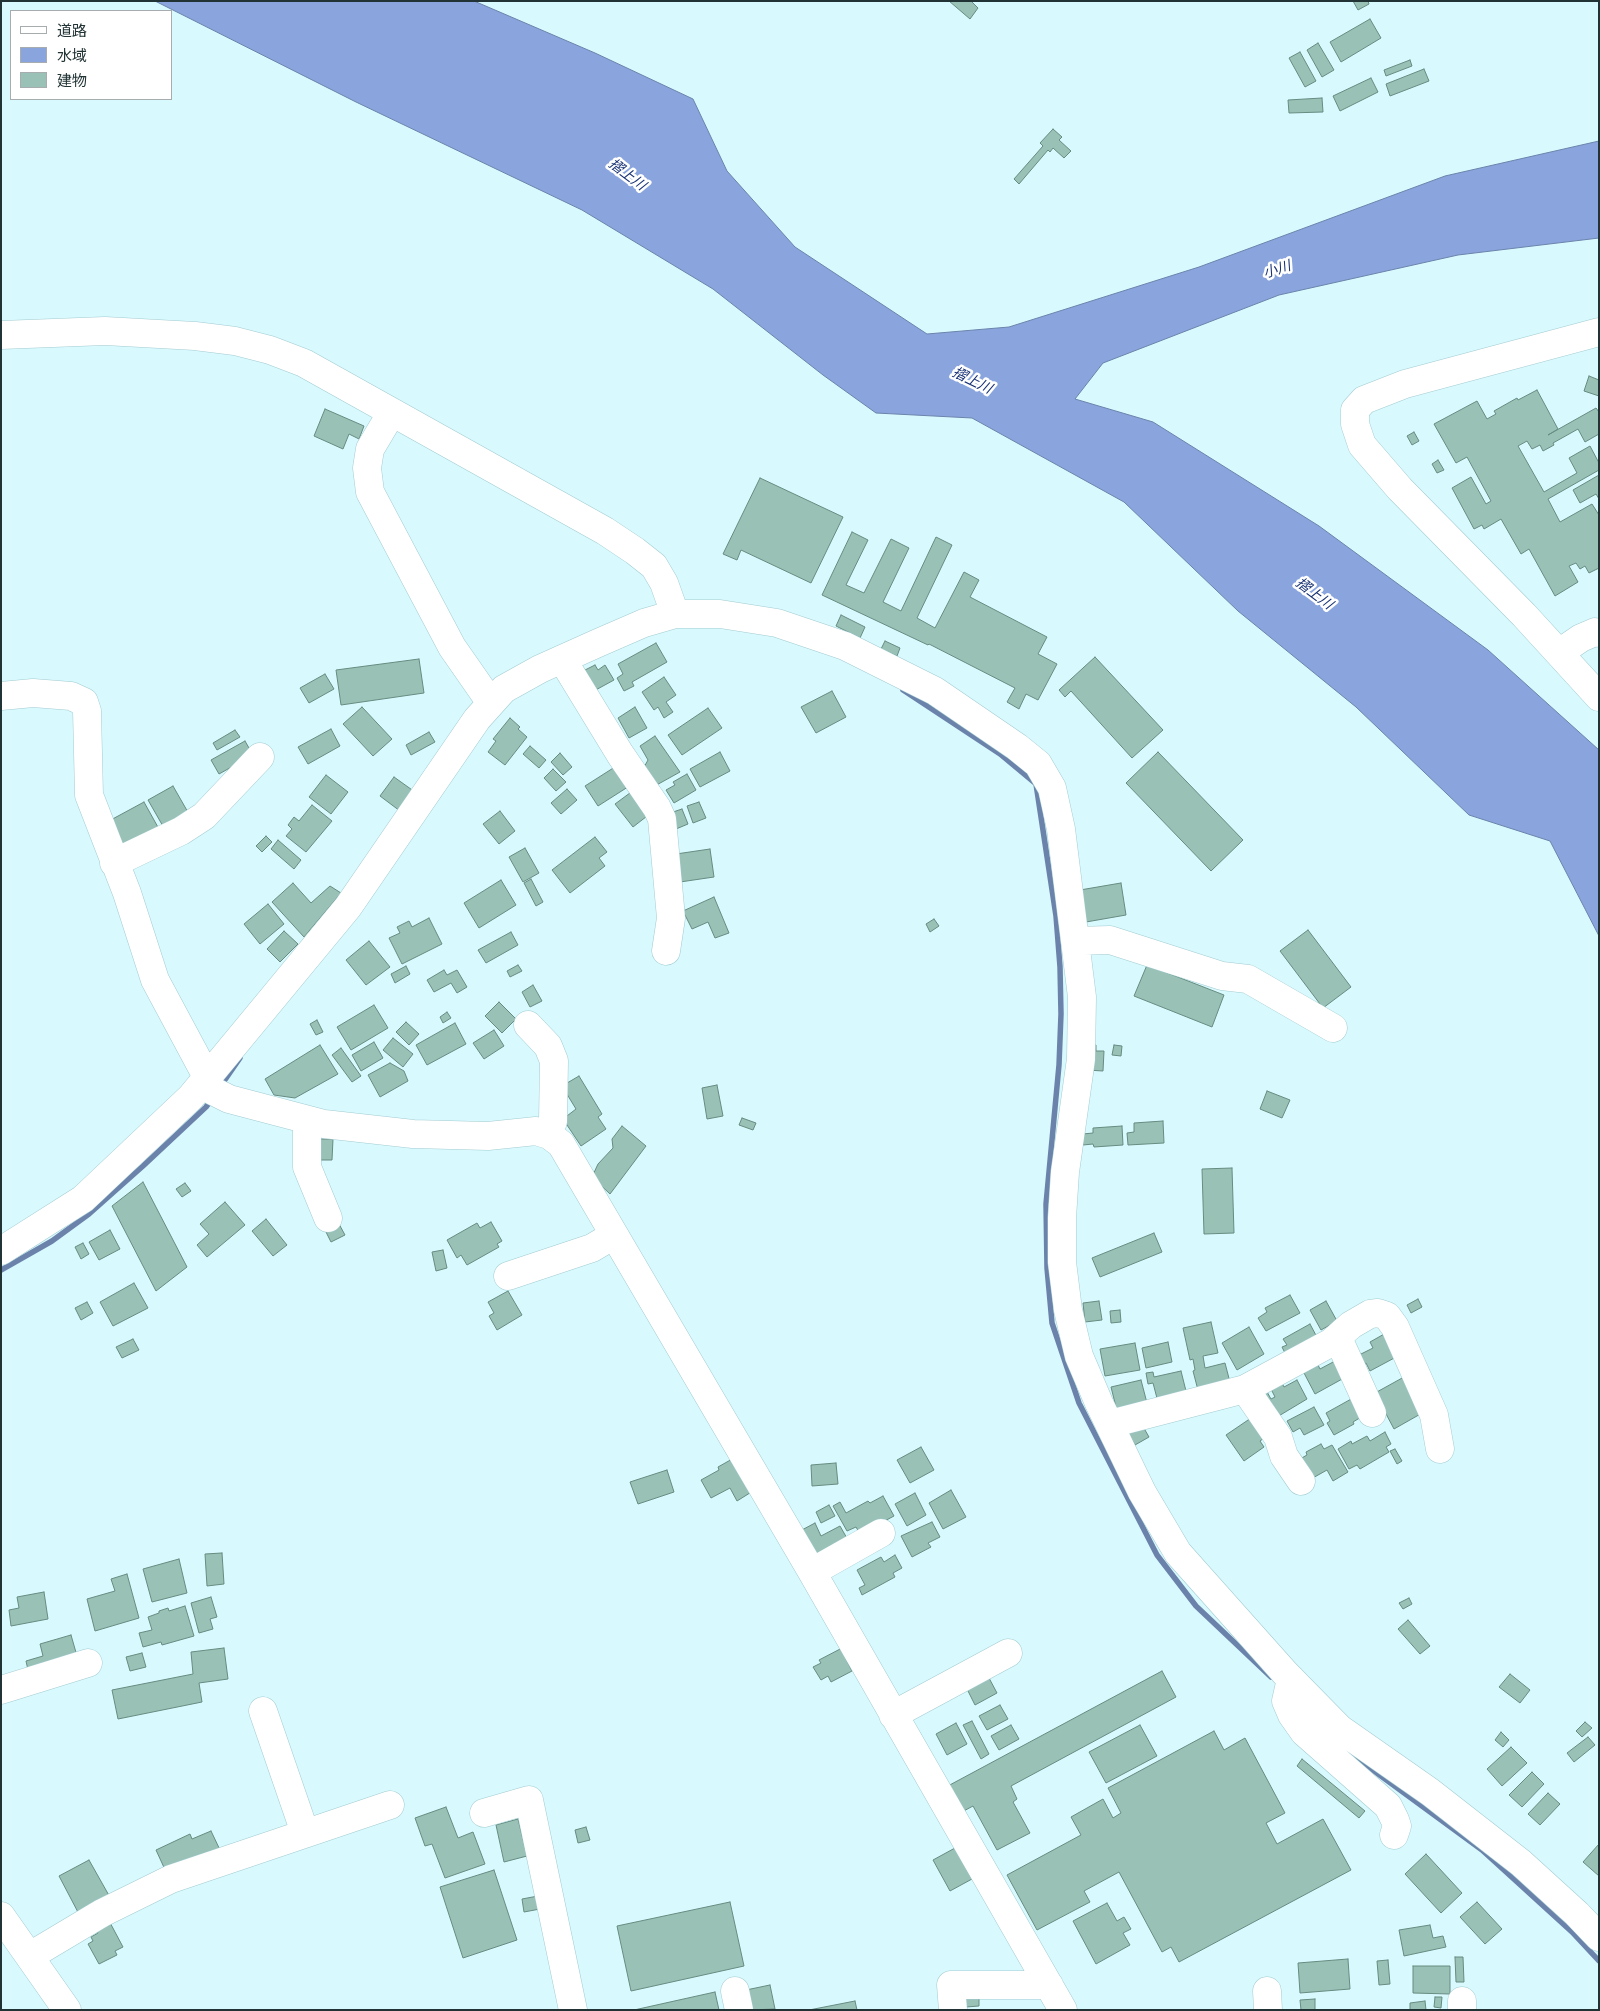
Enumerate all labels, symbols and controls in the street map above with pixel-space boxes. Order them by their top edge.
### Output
legend [10,10,172,100]
text: 道路 [57,22,87,40]
text: 水域 [57,47,87,65]
text: 建物 [57,72,87,90]
water label: 摺上川 [605,156,649,194]
water label: 小川 [1261,258,1293,282]
water label: 摺上川 [949,364,995,398]
water label: 摺上川 [1292,575,1336,613]

